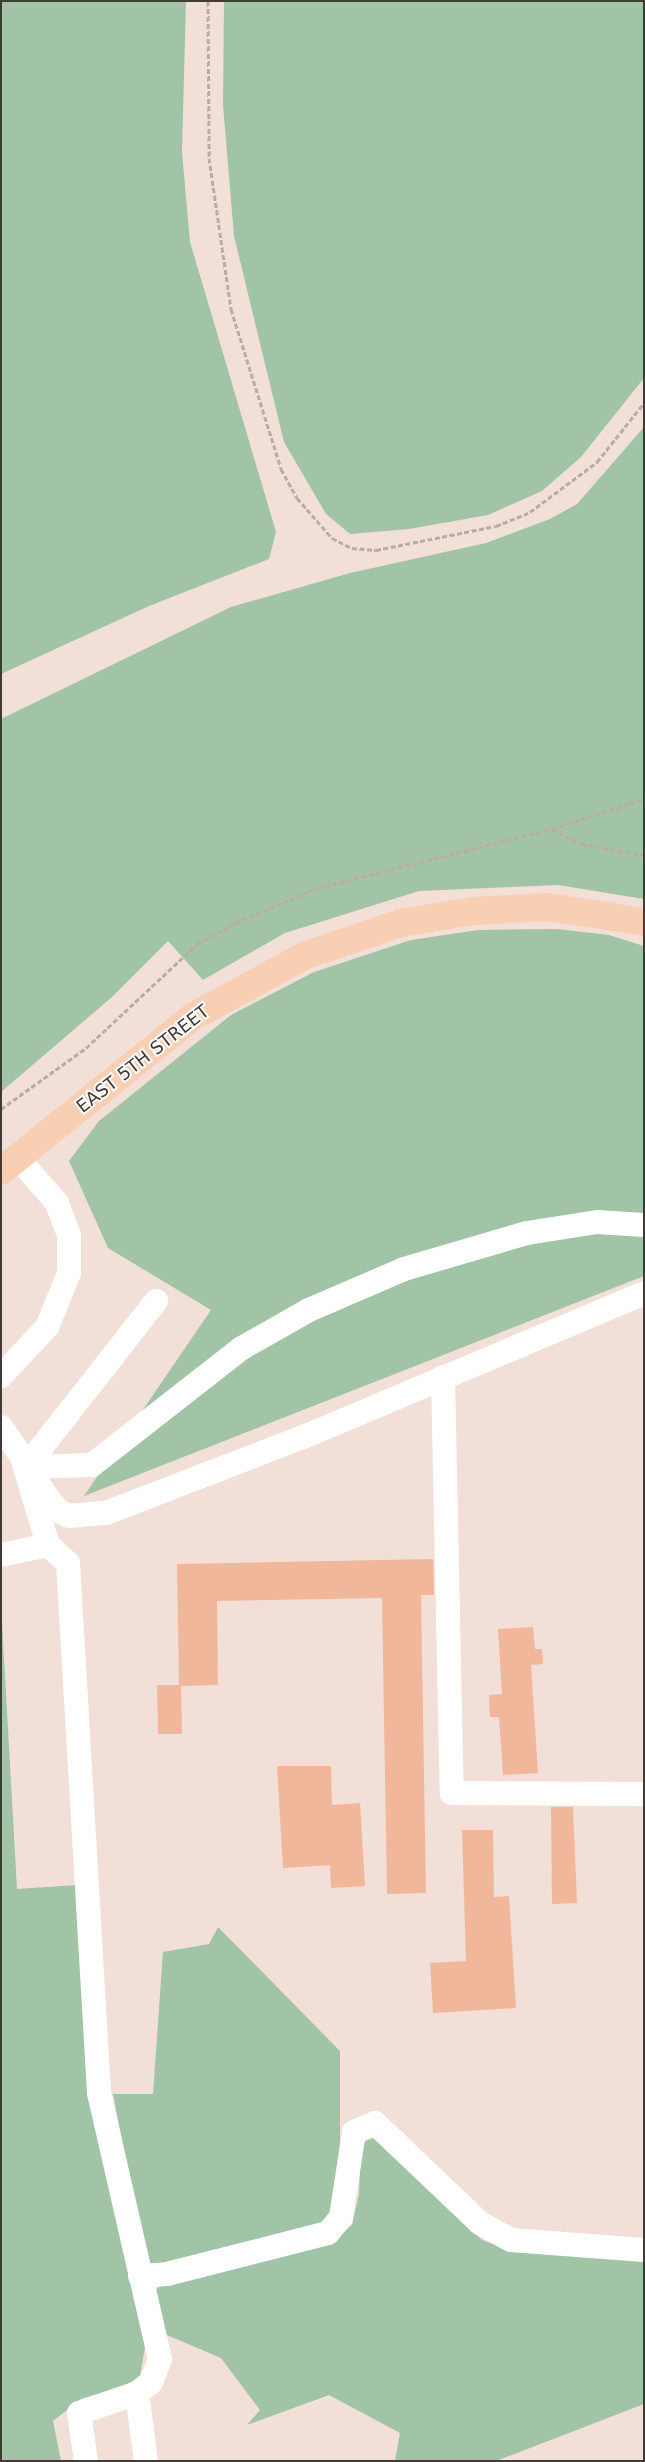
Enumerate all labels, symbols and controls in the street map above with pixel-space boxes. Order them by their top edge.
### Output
street label: EAST 5TH STREET [72,1001,214,1117]

